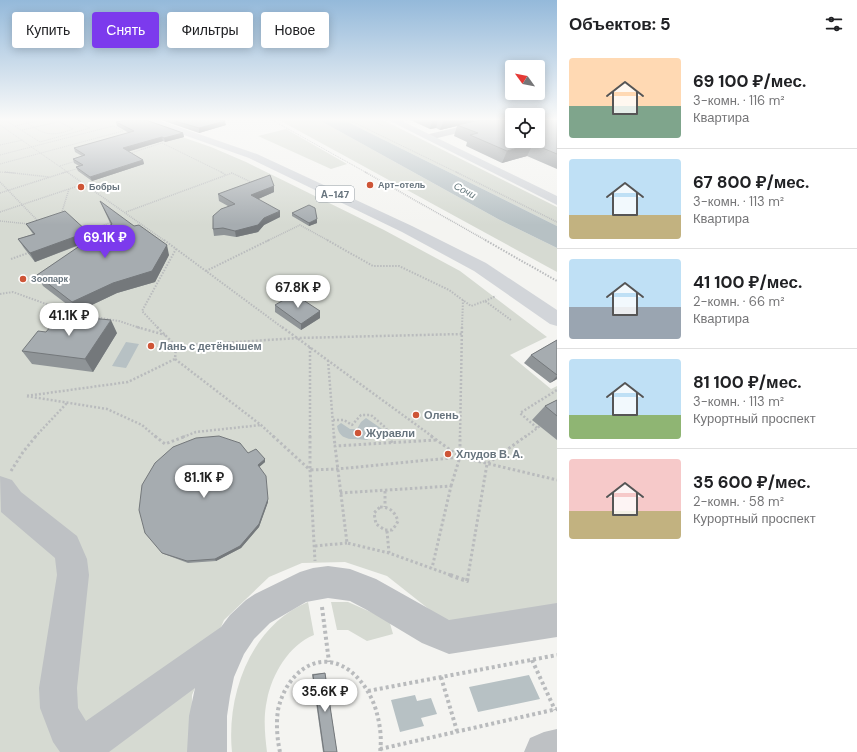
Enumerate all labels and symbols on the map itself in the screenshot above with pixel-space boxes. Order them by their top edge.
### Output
north arrow [505,60,545,100]
place label: Арт-отель [378,179,426,191]
water label: Сочи [452,179,478,202]
marker: Арт-отель [365,180,375,190]
place label: Бобры [89,181,120,193]
marker: Бобры [76,182,86,192]
road number: А-147 [316,186,354,202]
pin: 69.1K ₽ [68,225,142,259]
place label: Зоопарк [31,273,69,285]
marker: Зоопарк [18,274,28,284]
pin: 67.8K ₽ [261,275,335,309]
pin: 41.1K ₽ [32,303,106,337]
place label: Лань с детёнышем [159,339,262,353]
marker: Лань с детёнышем [146,341,156,351]
place label: Олень [424,408,459,422]
marker: Олень [411,410,421,420]
place label: Журавли [365,426,415,440]
marker: Журавли [353,428,363,438]
place label: Хлудов В. А. [456,447,523,461]
marker: Хлудов В. А. [443,449,453,459]
pin: 81.1K ₽ [167,465,241,499]
pin: 35.6K ₽ [288,679,362,713]

